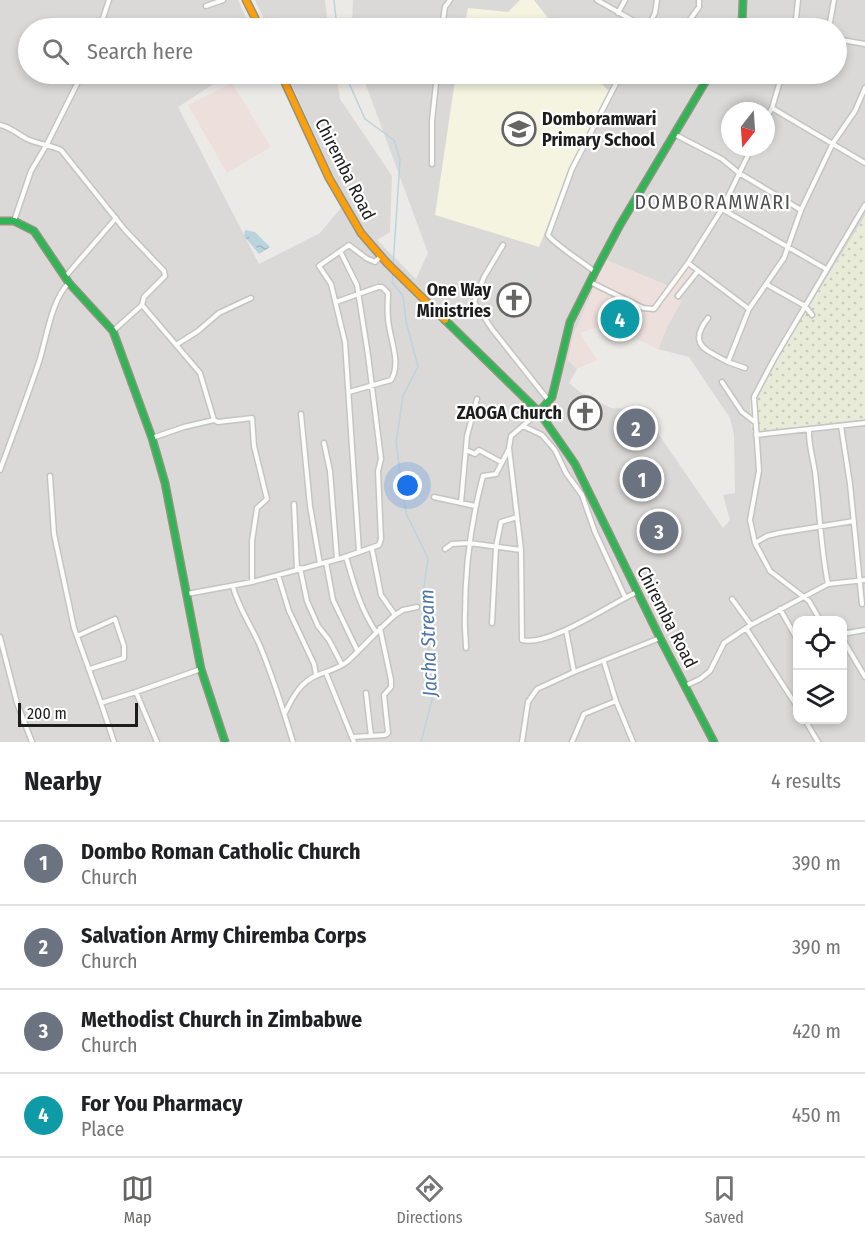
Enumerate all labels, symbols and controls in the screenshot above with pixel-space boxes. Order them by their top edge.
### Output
search box [18,18,847,84]
icon: search [39,35,72,68]
text: Search here [87,38,193,65]
north arrow [721,102,775,156]
place label: Domboramwari Primary School [542,108,656,151]
school or university icon: Domboramwari Primary School [501,111,537,147]
street label: Chiremba Road [310,114,380,224]
district label: DOMBORAMWARI [634,190,792,214]
place label: One Way Ministries [417,279,491,322]
church icon: One Way Ministries [496,282,532,318]
pin: 4 [600,296,640,342]
church icon: ZAOGA Church [567,395,603,431]
place label: ZAOGA Church [457,402,562,424]
pin: 2 [616,406,656,450]
pin: 1 [622,456,662,502]
your location [393,471,422,500]
pin: 3 [640,508,678,554]
street label: Chiremba Road [632,562,702,672]
water label: Jacha Stream [414,589,442,698]
map controls [793,616,847,724]
button: locate [793,616,847,670]
button: layers [793,670,847,724]
scale bar [18,700,138,728]
text: 200 m [27,704,67,723]
text: Nearby [24,766,101,797]
text: 4 results [771,769,841,793]
text: Dombo Roman Catholic Church [81,838,360,865]
text: 1 [39,851,48,875]
text: 390 m [792,851,841,875]
text: Church [81,865,137,889]
text: Salvation Army Chiremba Corps [81,922,366,949]
text: 2 [39,935,48,959]
text: 390 m [792,935,841,959]
text: Church [81,949,137,973]
text: Methodist Church in Zimbabwe [81,1006,362,1033]
text: 3 [39,1019,48,1043]
text: 420 m [792,1019,841,1043]
text: Church [81,1033,137,1057]
text: For You Pharmacy [81,1090,242,1117]
text: 4 [38,1103,49,1127]
text: 450 m [792,1103,841,1127]
text: Place [81,1117,124,1141]
tab: Map [121,1172,154,1227]
tab: Directions [396,1172,463,1227]
tab: Saved [705,1172,744,1227]

